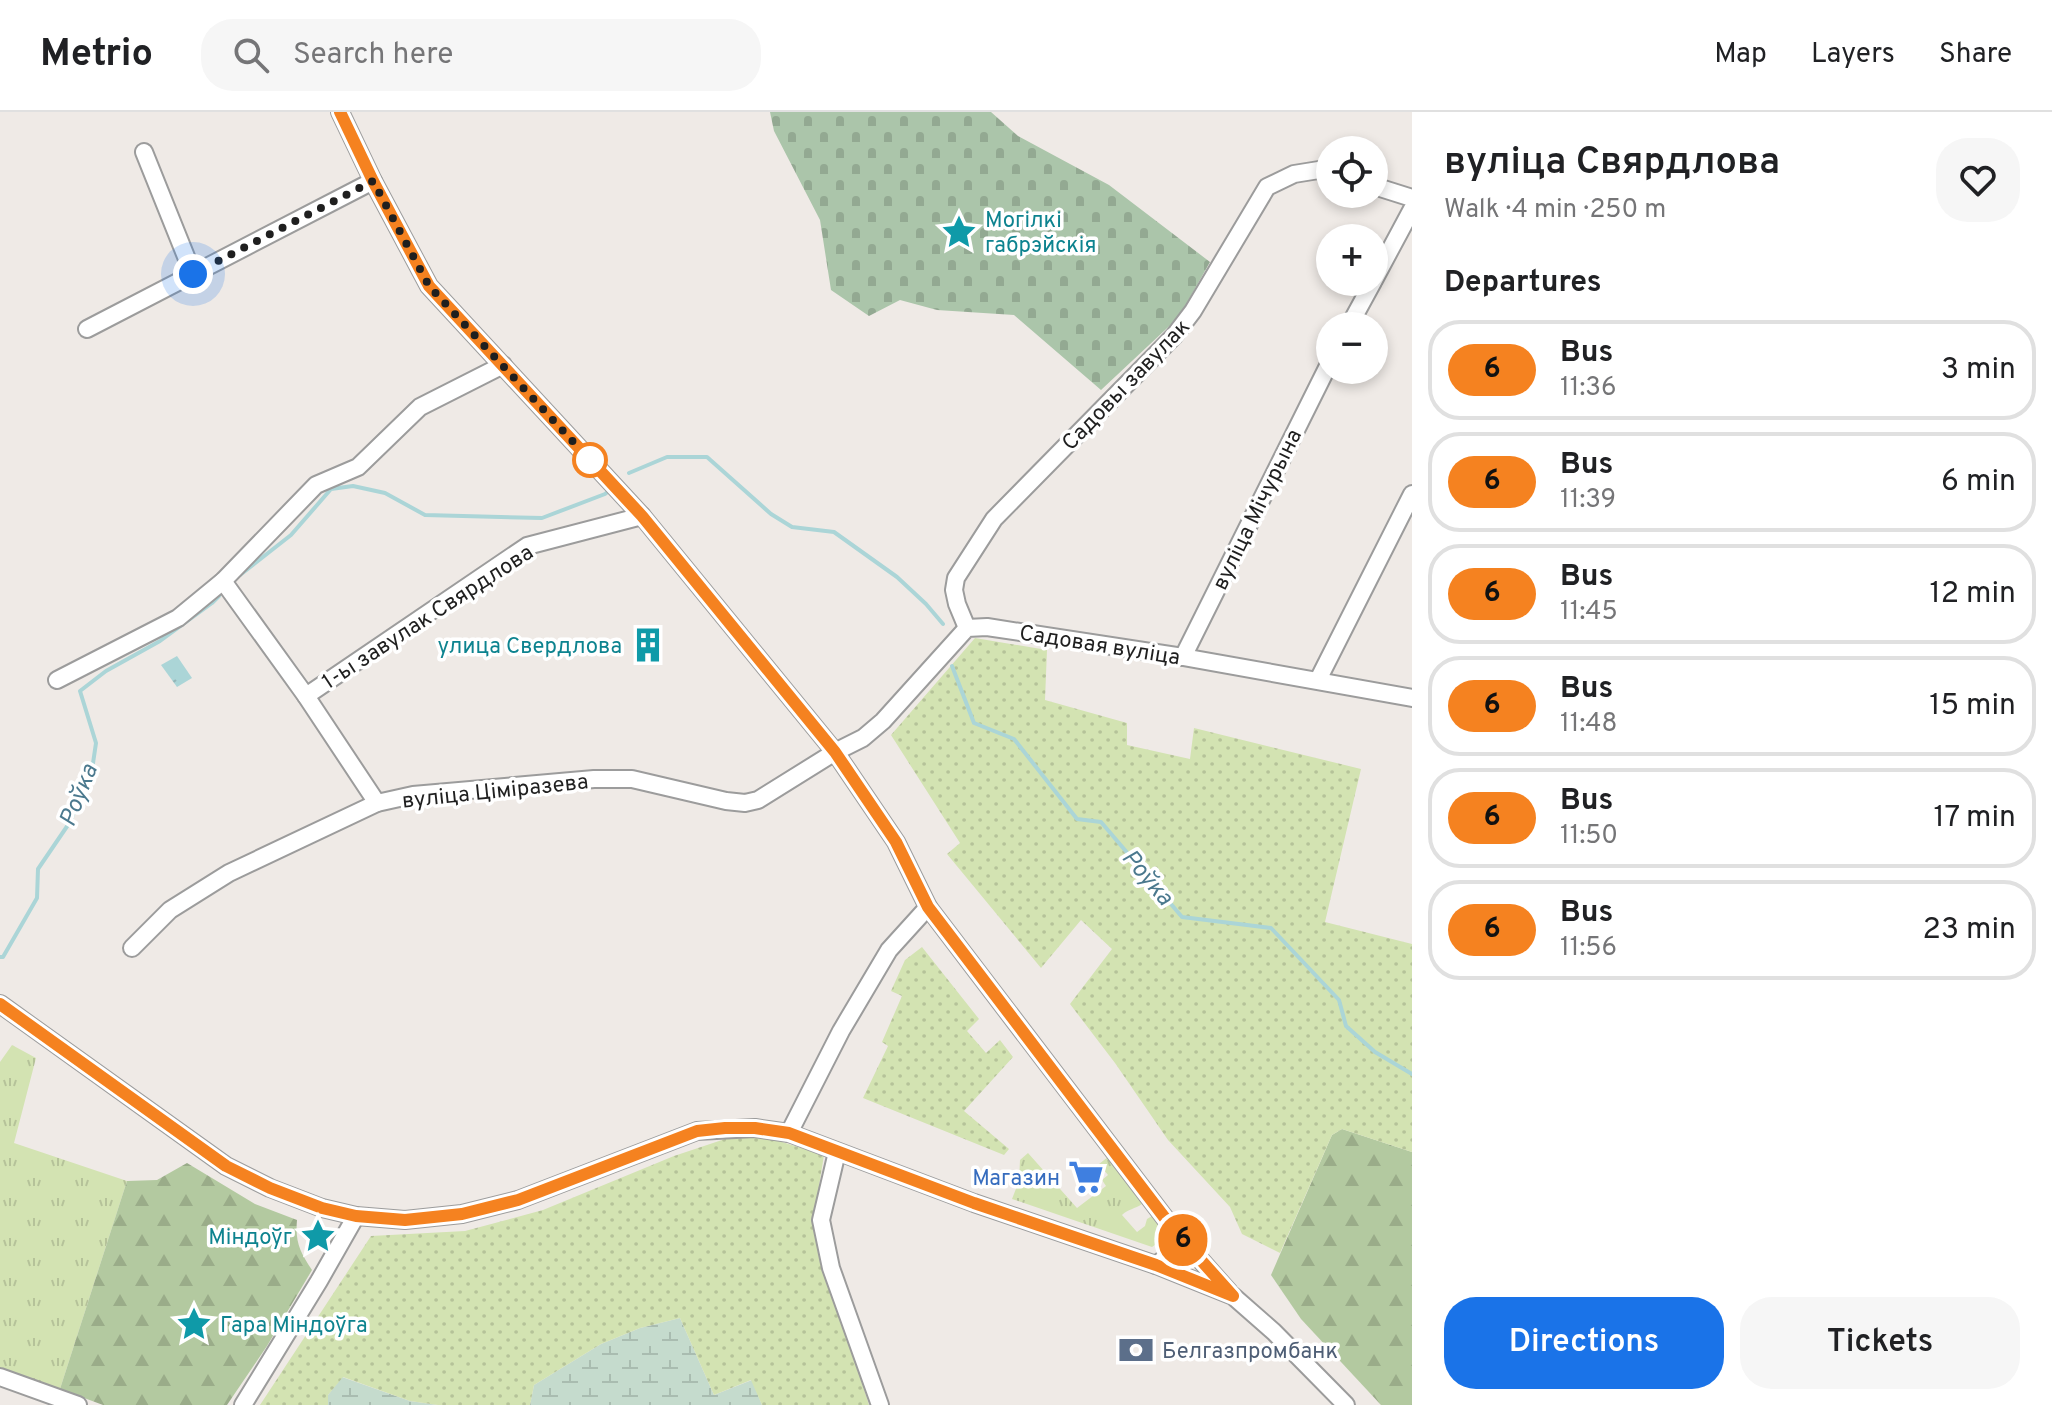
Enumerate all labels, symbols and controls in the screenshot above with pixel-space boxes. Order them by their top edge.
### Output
search box [201,19,761,91]
text: Metrio [40,31,153,80]
icon: search [229,33,273,77]
text: Search here [293,37,453,74]
text: Map [1714,37,1767,73]
text: Layers [1811,37,1895,73]
text: Share [1939,37,2012,73]
map controls [1316,136,1388,384]
button: locate [1316,136,1388,208]
button: heart [1936,138,2020,222]
text: вуліца Свярдлова [1444,139,1780,188]
text: Walk · 4 min · 250 m [1444,194,1666,227]
place label: Могілкі габрэйскія [985,208,1096,260]
place icon: Могілкі габрэйскія [940,213,978,251]
button: + [1316,224,1388,296]
your location [173,254,213,294]
text: Departures [1444,265,1602,302]
button: − [1316,312,1388,384]
street label: Садовы завулак [1057,314,1196,457]
text: Bus [1560,335,1613,372]
text: 6 [1483,352,1501,388]
text: 3 min [1941,352,2016,389]
text: 11:36 [1560,372,1616,405]
street label: вуліца Мічурына [1208,425,1309,595]
unlabelled marker [573,443,607,477]
text: Bus [1560,447,1613,484]
text: 6 [1483,464,1501,500]
text: 6 min [1941,464,2016,501]
text: 11:39 [1560,484,1616,517]
street label: 1-ы завулак Свярдлова [318,540,539,696]
text: Bus [1560,559,1613,596]
text: 6 [1483,576,1501,612]
text: 12 min [1929,576,2016,613]
text: 11:45 [1560,596,1618,629]
street label: Садовая вуліца [1017,620,1182,673]
building icon: улица Свердлова [629,626,667,664]
place label: улица Свердлова [438,634,622,661]
text: Bus [1560,671,1613,708]
text: 6 [1483,688,1501,724]
text: 15 min [1929,688,2016,725]
text: 11:48 [1560,708,1617,741]
water label: Роўка [54,760,106,831]
street label: вуліца Ціміразева [401,769,590,816]
text: Bus [1560,783,1613,820]
text: 6 [1483,800,1501,836]
text: 17 min [1933,800,2016,837]
text: 11:50 [1560,820,1618,853]
water label: Роўка [1114,844,1179,913]
text: Bus [1560,895,1613,932]
text: 6 [1483,912,1501,948]
text: 23 min [1923,912,2016,949]
text: 11:56 [1560,932,1617,965]
supermarket icon: Магазин [1067,1158,1105,1196]
place label: Магазин [972,1166,1060,1193]
line badge: 6 [1157,1214,1209,1266]
place icon: Міндоўг [299,1217,337,1255]
text: 6 [1174,1222,1192,1258]
place label: Міндоўг [208,1225,292,1252]
button: Directions [1444,1297,1724,1389]
button: Tickets [1740,1297,2020,1389]
place icon: Гара Міндоўга [175,1305,213,1343]
place label: Гара Міндоўга [220,1313,368,1340]
bank icon: Белгазпромбанк [1117,1331,1155,1369]
place label: Белгазпромбанк [1162,1339,1338,1366]

